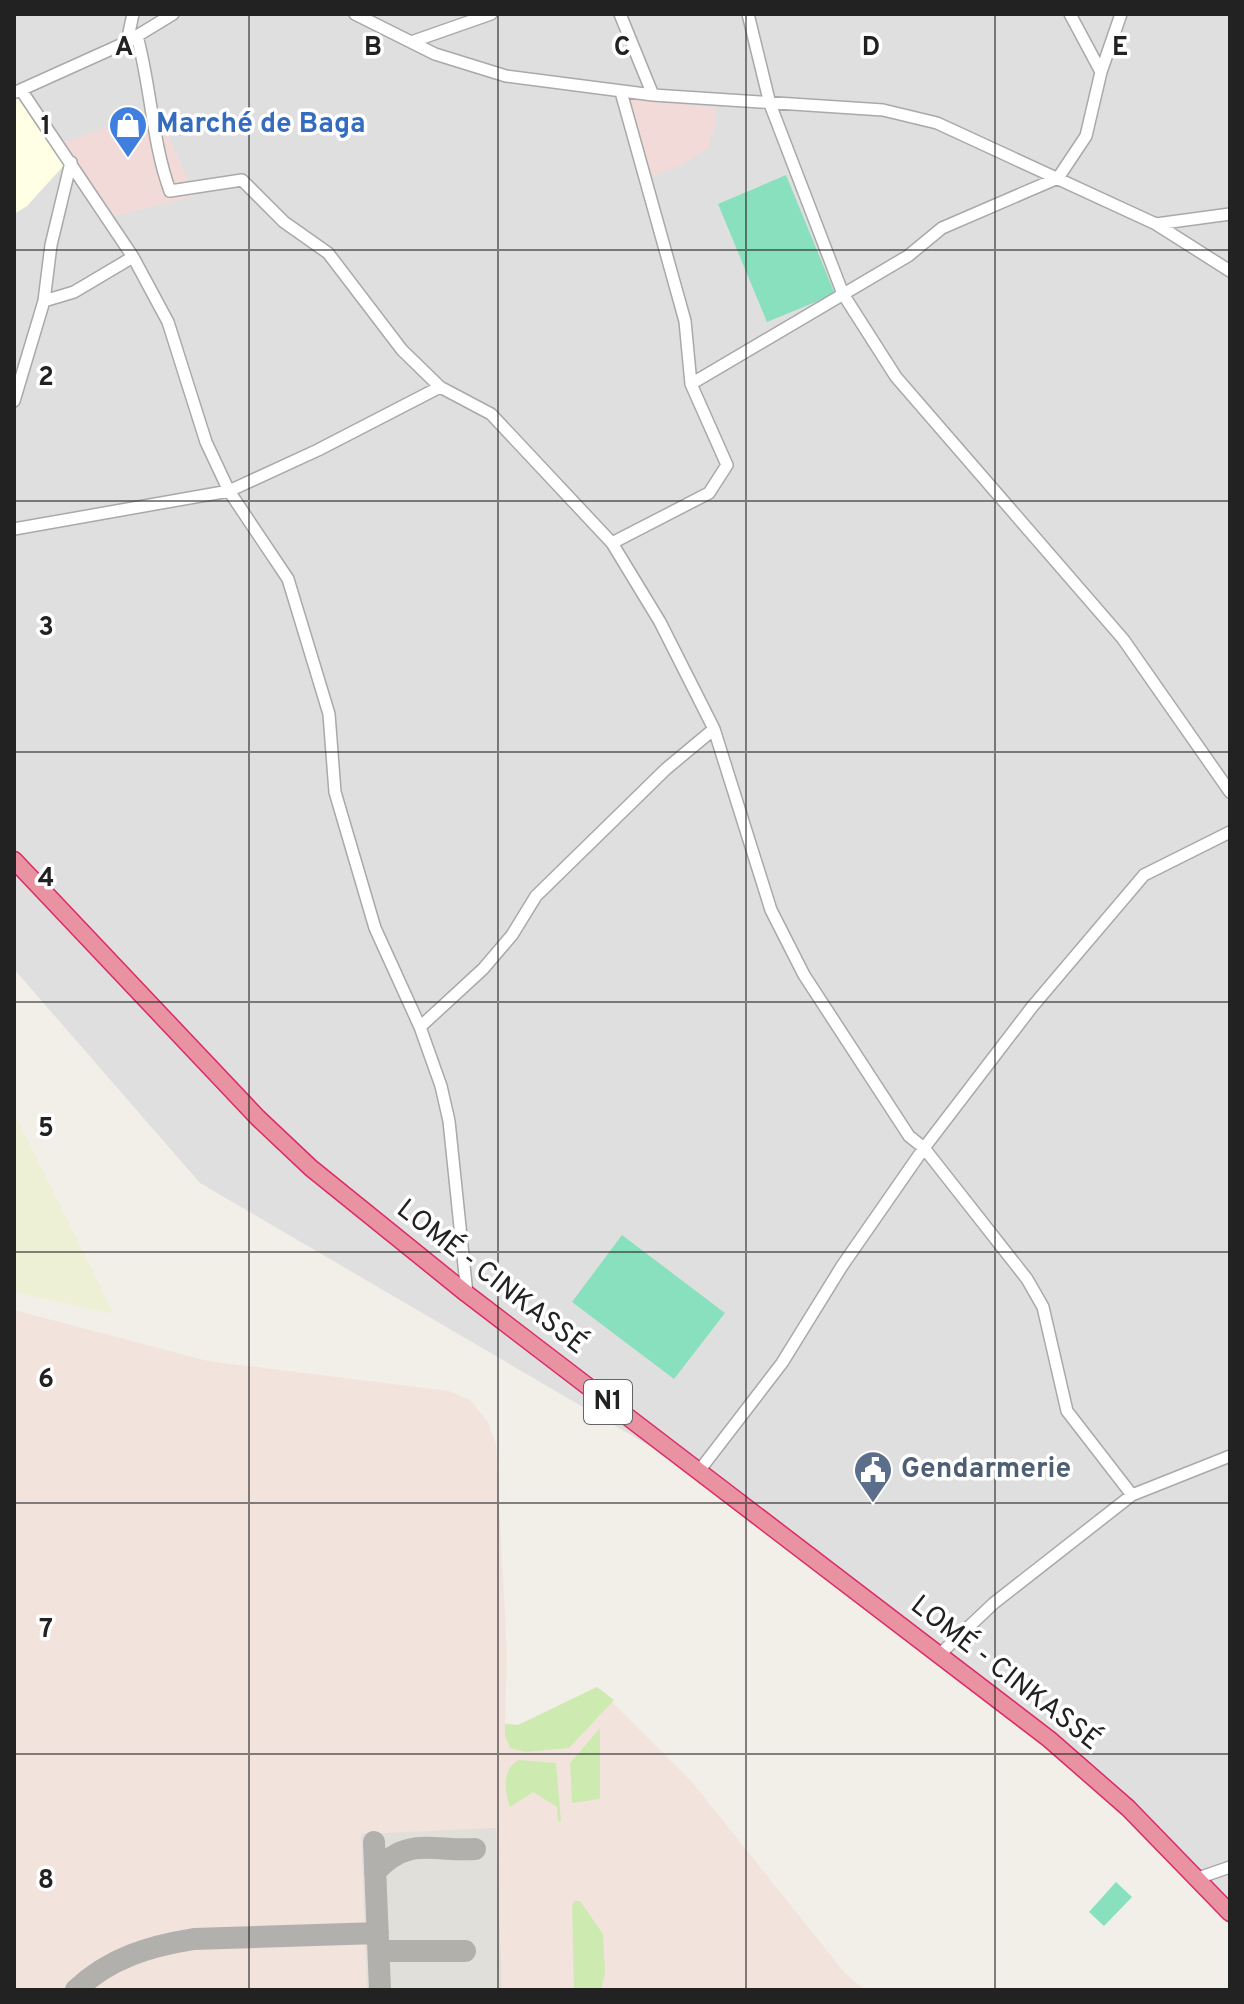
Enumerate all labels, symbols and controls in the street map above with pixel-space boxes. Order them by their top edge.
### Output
text: A [115,32,133,65]
text: B [364,32,382,65]
text: C [614,32,630,65]
text: D [862,32,880,65]
text: E [1112,32,1128,65]
shop icon: Marché de Baga [107,104,149,159]
place label: Marché de Baga [156,107,366,143]
text: 1 [41,111,51,144]
text: 2 [38,362,54,395]
text: 3 [38,612,54,645]
text: 4 [38,863,54,896]
text: 5 [38,1113,54,1146]
street label: LOMÉ - CINKASSÉ [389,1191,595,1364]
text: 6 [38,1364,54,1397]
road number: N1 [584,1380,632,1424]
public building icon: Gendarmerie [852,1449,894,1504]
place label: Gendarmerie [901,1452,1071,1488]
street label: LOMÉ - CINKASSÉ [903,1587,1109,1760]
text: 7 [39,1614,53,1647]
text: 8 [38,1865,54,1898]

